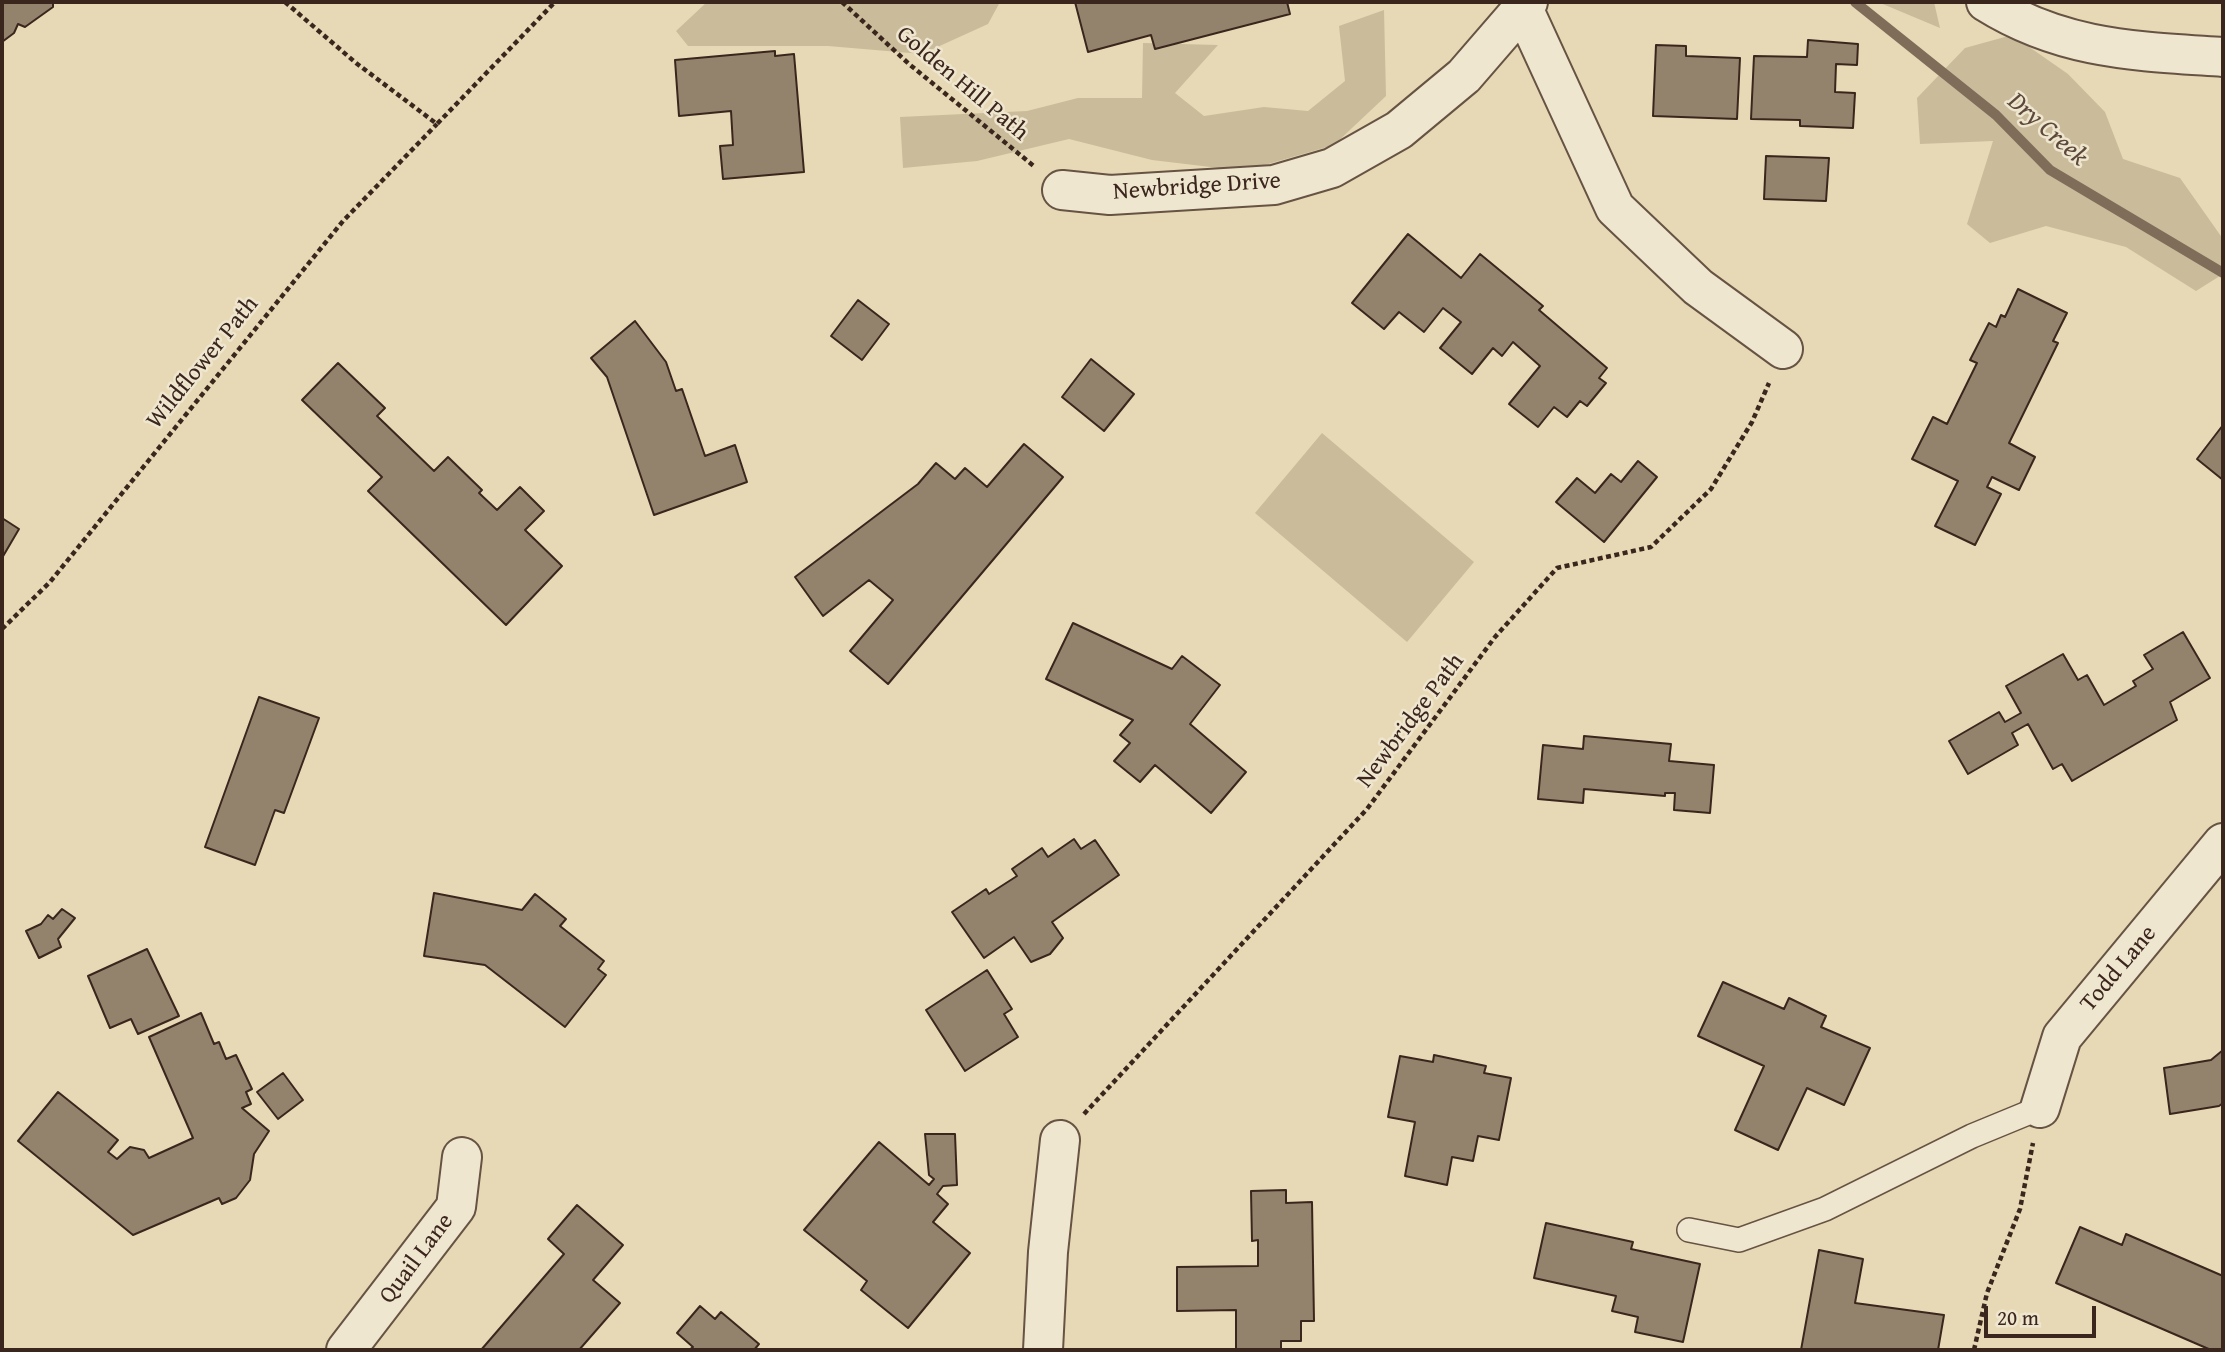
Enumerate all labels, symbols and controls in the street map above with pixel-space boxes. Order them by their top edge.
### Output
street label: Golden Hill Path [890,20,1034,148]
water label: Dry Creek [2000,87,2094,173]
street label: Newbridge Drive [1112,167,1282,207]
street label: Wildflower Path [141,291,265,435]
street label: Newbridge Path [1351,648,1471,794]
street label: Todd Lane [2075,920,2163,1018]
street label: Quail Lane [374,1208,460,1310]
scale bar [1987,1292,2099,1336]
text: 20 m [1997,1302,2039,1333]

